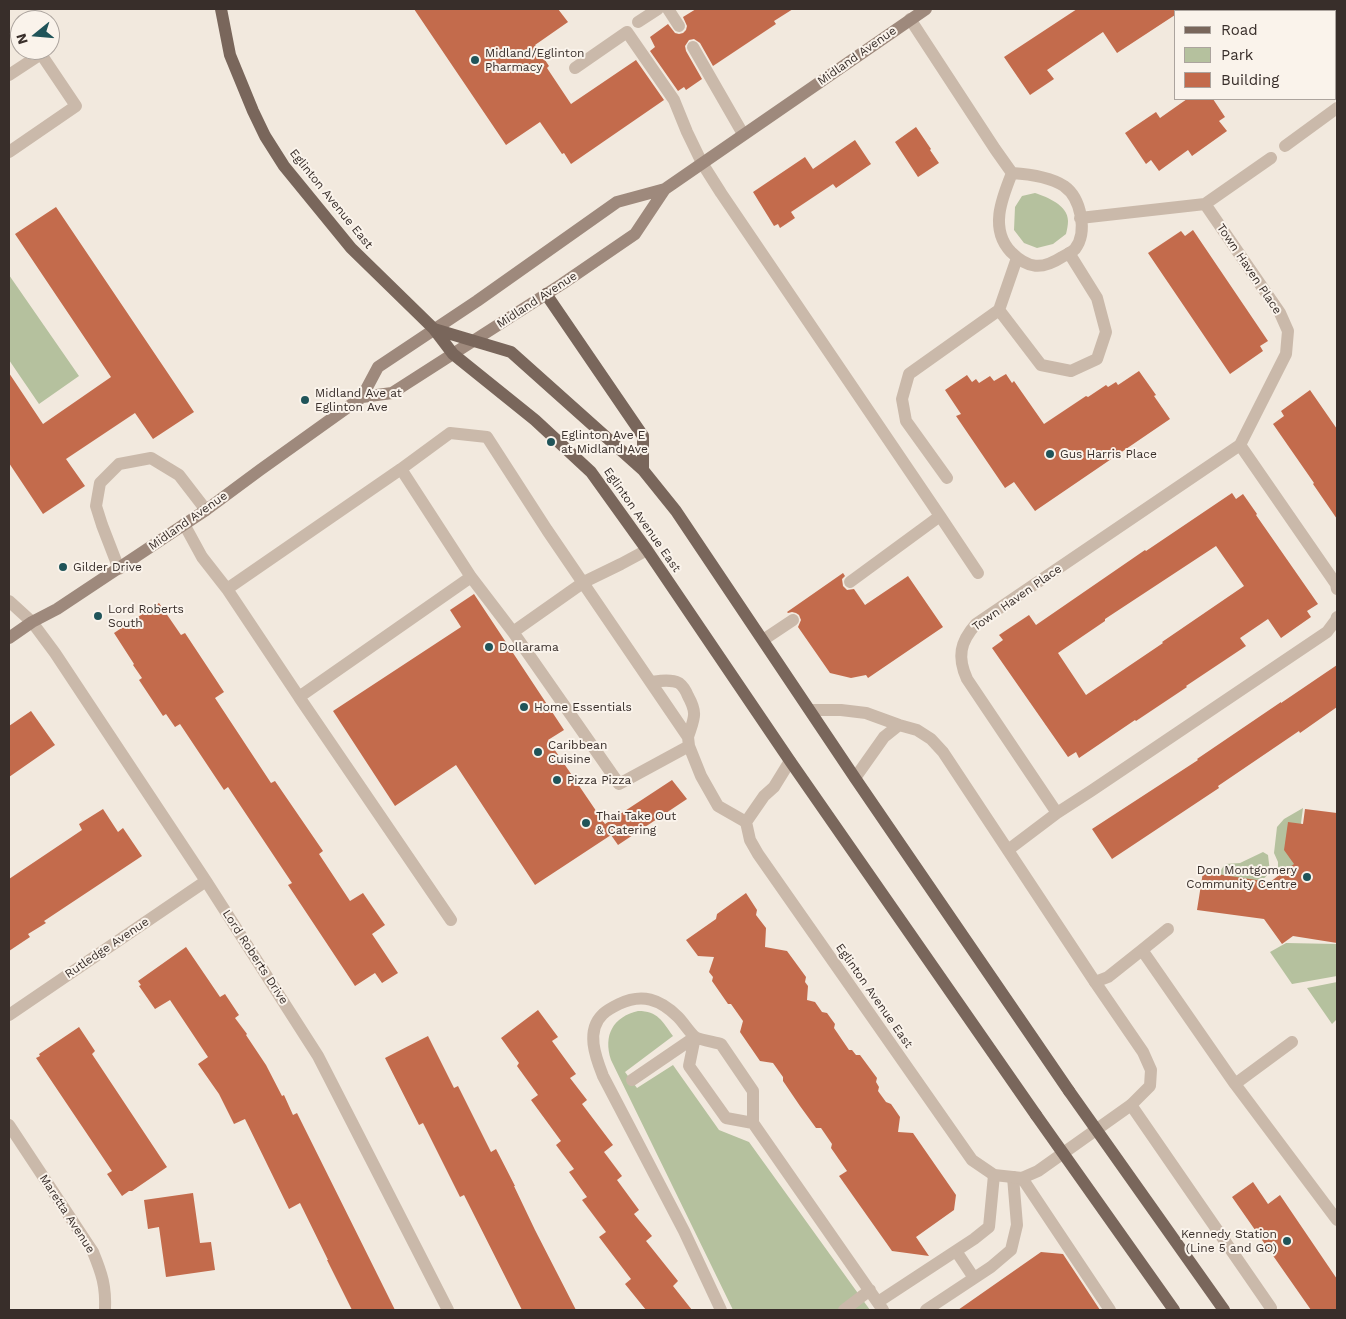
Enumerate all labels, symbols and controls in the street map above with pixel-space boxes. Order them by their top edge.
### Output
north arrow [10,10,60,60]
legend [1174,10,1336,100]
text: Road [1221,21,1258,39]
street label: Midland Avenue [815,23,899,89]
text: N [12,32,31,46]
place label: Midland/Eglinton Pharmacy [485,46,585,74]
text: Park [1221,46,1253,64]
marker: Midland/Eglinton Pharmacy [469,54,481,66]
text: Building [1221,71,1279,89]
street label: Eglinton Avenue East [286,146,376,252]
street label: Town Haven Place [1213,221,1285,317]
street label: Midland Avenue [494,269,580,331]
place label: Midland Ave at Eglinton Ave [315,386,402,414]
marker: Midland Ave at Eglinton Ave [299,394,311,406]
place label: Eglinton Ave E at Midland Ave [561,428,648,456]
marker: Eglinton Ave E at Midland Ave [545,436,557,448]
place label: Gus Harris Place [1060,447,1157,461]
marker: Gus Harris Place [1044,448,1056,460]
street label: Eglinton Avenue East [600,465,684,575]
street label: Midland Avenue [146,488,230,554]
place label: Gilder Drive [73,560,142,574]
marker: Gilder Drive [57,561,69,573]
street label: Town Haven Place [969,562,1065,634]
place label: Lord Roberts South [108,602,184,630]
marker: Lord Roberts South [92,610,104,622]
place label: Dollarama [499,640,559,654]
marker: Dollarama [483,641,495,653]
place label: Home Essentials [534,700,632,714]
marker: Home Essentials [518,701,530,713]
place label: Caribbean Cuisine [548,738,607,766]
marker: Caribbean Cuisine [532,746,544,758]
place label: Pizza Pizza [567,773,631,787]
marker: Pizza Pizza [551,774,563,786]
place label: Thai Take Out & Catering [596,809,676,837]
marker: Thai Take Out & Catering [580,817,592,829]
place label: Don Montgomery Community Centre [1186,863,1297,891]
marker: Don Montgomery Community Centre [1301,871,1313,883]
street label: Lord Roberts Drive [219,907,291,1007]
street label: Rutledge Avenue [62,915,152,981]
street label: Eglinton Avenue East [832,941,916,1051]
street label: Maretta Avenue [36,1172,98,1256]
place label: Kennedy Station (Line 5 and GO) [1181,1227,1277,1255]
marker: Kennedy Station (Line 5 and GO) [1281,1235,1293,1247]

